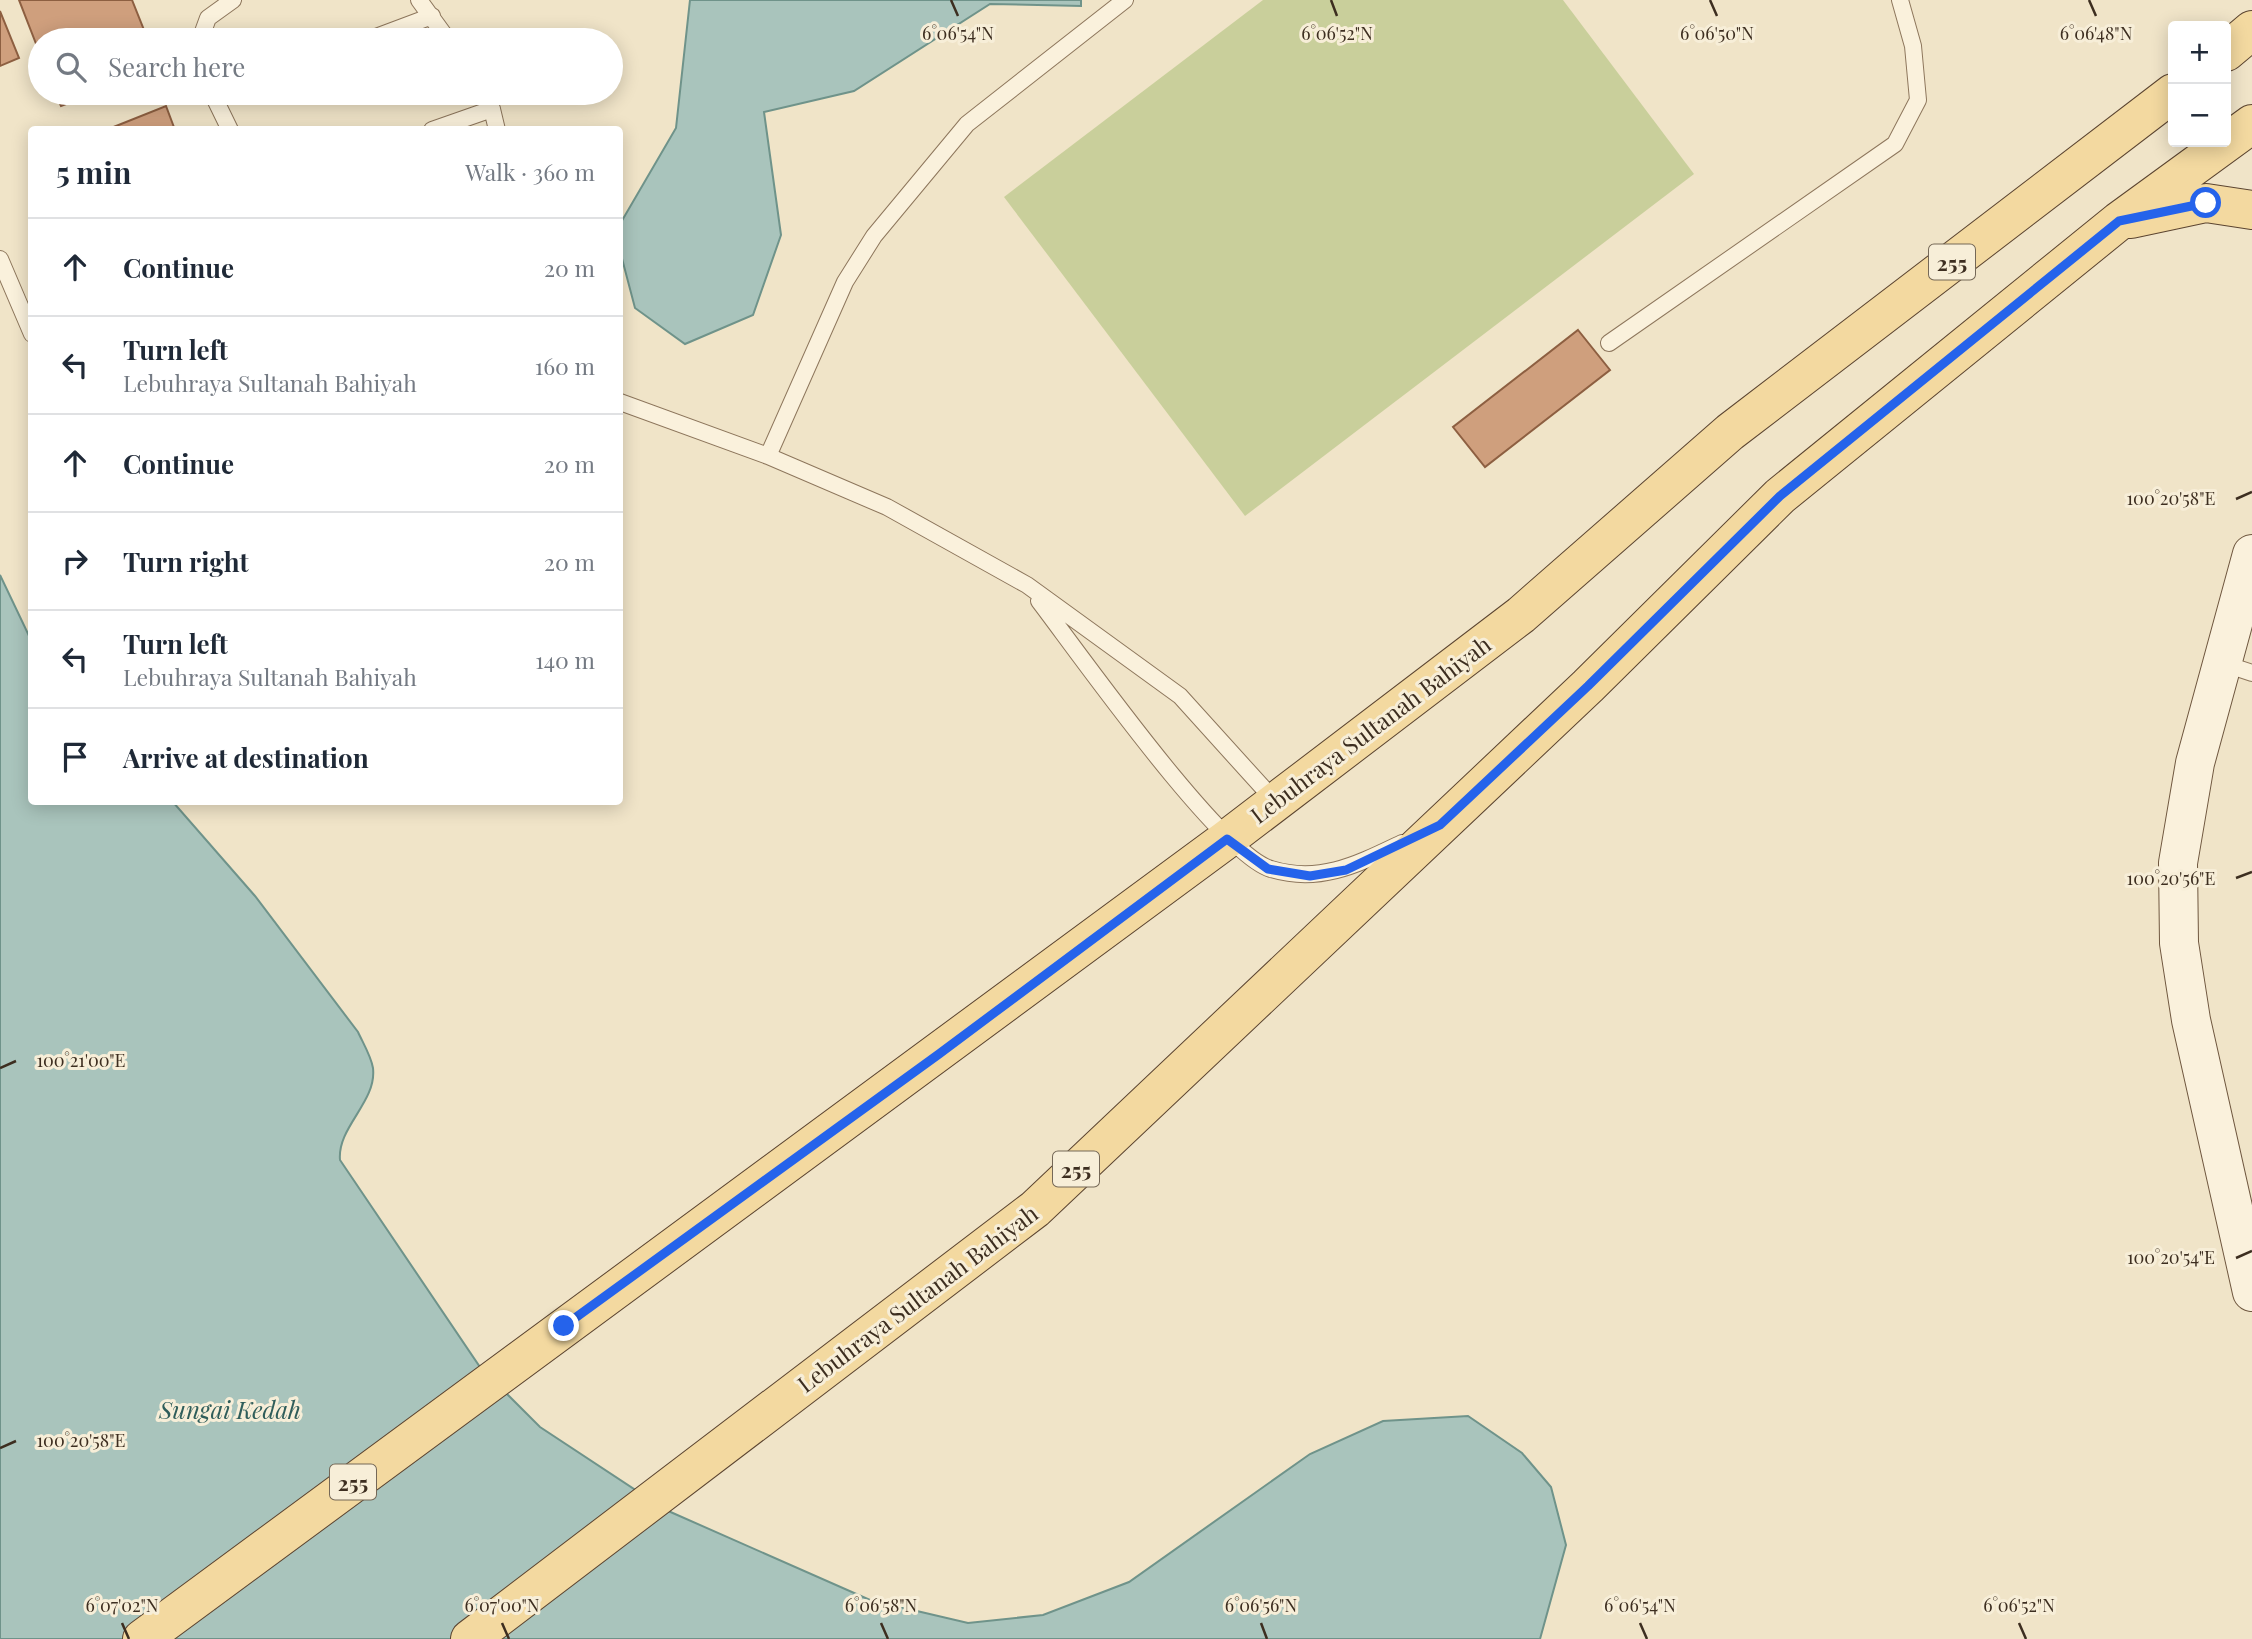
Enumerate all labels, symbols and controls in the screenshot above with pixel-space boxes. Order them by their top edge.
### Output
text: 6°06'54"N [922,21,994,45]
text: 6°06'52"N [1301,21,1373,45]
text: 6°06'50"N [1680,21,1754,45]
text: 6°06'48"N [2060,21,2133,45]
map controls [2168,21,2231,147]
button: + [2168,21,2231,84]
search box [28,28,623,105]
icon: search [52,48,90,86]
text: Search here [108,49,245,84]
button: − [2168,84,2231,147]
text: 5 min [56,152,131,192]
text: Walk · 360 m [465,156,595,187]
route start [2190,187,2221,218]
road number: 255 [1929,244,1975,280]
icon: ahead [56,248,94,286]
text: Continue [123,250,234,285]
text: 20 m [544,252,595,283]
text: Turn left [123,332,228,367]
icon: left [56,346,94,384]
text: 160 m [535,350,595,381]
text: Lebuhraya Sultanah Bahiyah [123,367,417,398]
icon: ahead [56,444,94,482]
text: Continue [123,446,234,481]
text: 20 m [544,448,595,479]
text: 100°20'58"E [2126,486,2216,510]
icon: right [56,542,94,580]
text: Turn right [123,544,249,579]
text: 20 m [544,546,595,577]
text: Turn left [123,626,228,661]
street label: Lebuhraya Sultanah Bahiyah [1243,628,1497,830]
icon: left [56,640,94,678]
text: 140 m [535,644,595,675]
text: Lebuhraya Sultanah Bahiyah [123,661,417,692]
icon: arrive [56,738,94,776]
text: Arrive at destination [123,740,369,775]
text: 100°20'56"E [2127,866,2215,890]
text: 100°21'00"E [36,1048,126,1072]
road number: 255 [1053,1152,1099,1186]
street label: Lebuhraya Sultanah Bahiyah [790,1197,1044,1399]
text: 100°20'54"E [2127,1245,2215,1269]
route end [548,1310,579,1341]
water label: Sungai Kedah [158,1393,301,1425]
text: 100°20'58"E [36,1428,126,1452]
road number: 255 [330,1464,376,1500]
text: 6°07'02"N [85,1593,159,1617]
text: 6°07'00"N [464,1593,540,1617]
text: 6°06'58"N [845,1593,918,1617]
text: 6°06'56"N [1225,1593,1297,1617]
text: 6°06'54"N [1604,1593,1676,1617]
text: 6°06'52"N [1983,1593,2055,1617]

